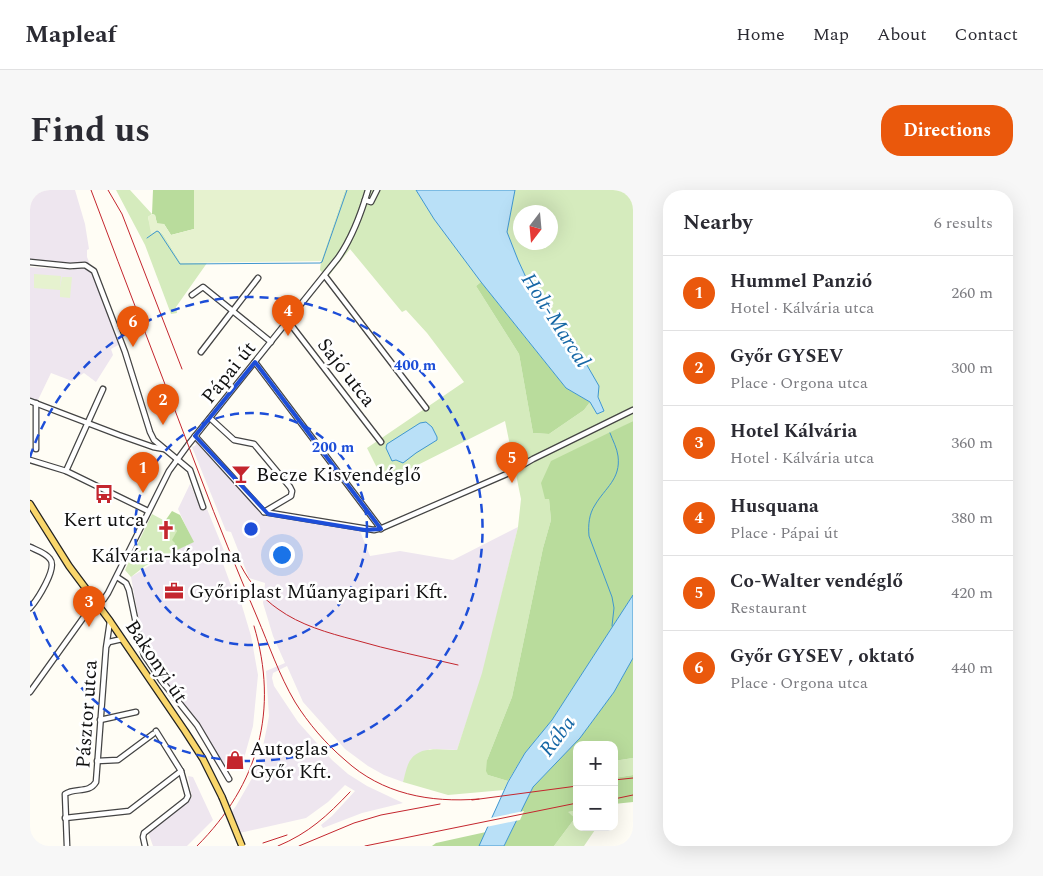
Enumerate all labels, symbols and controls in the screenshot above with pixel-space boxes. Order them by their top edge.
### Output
text: Mapleaf [25,17,116,53]
text: Home [736,21,785,48]
text: Map [813,21,849,48]
text: About [877,21,927,48]
text: Contact [955,21,1018,48]
text: Find us [30,104,150,157]
button: Directions [881,105,1013,156]
north arrow [513,205,558,250]
text: Nearby [683,207,753,239]
text: 6 results [934,211,993,235]
water label: Holt-Marcal [513,267,598,375]
text: Hummel Panzió [730,267,872,296]
text: 1 [695,281,703,305]
text: 260 m [951,281,993,305]
pin: 4 [272,295,304,336]
text: Hotel · Kálvária utca [730,296,874,320]
pin: 6 [117,306,149,347]
street label: Sajó utca [310,332,383,414]
street label: Pápai út [194,335,263,410]
text: Győr GYSEV [730,342,844,371]
text: 400 m [394,354,437,377]
text: 2 [695,356,703,380]
text: 300 m [951,356,993,380]
text: Place · Orgona utca [730,371,868,395]
pin: 2 [147,384,179,425]
text: Hotel Kálvária [730,417,857,446]
text: 3 [695,431,703,455]
text: 360 m [951,431,993,455]
text: 200 m [312,436,355,459]
pin: 5 [496,442,528,483]
text: Hotel · Kálvária utca [730,446,874,470]
pin: 1 [127,452,159,493]
place label: Becze Kisvendéglő [256,460,421,490]
bar icon: Becze Kisvendéglő [230,463,252,485]
bus stop icon: Kert utca [93,483,115,505]
text: Husquana [730,492,819,521]
place label: Kert utca [63,505,145,535]
text: 4 [695,506,703,530]
text: 380 m [951,506,993,530]
church icon: Kálvária-kápolna [155,519,177,541]
centre of rings [242,520,260,538]
text: Place · Pápai út [730,521,838,545]
place label: Kálvária-kápolna [91,541,241,571]
your location [269,542,295,568]
text: Co-Walter vendéglő [730,567,903,596]
place label: Győriplast Műanyagipari Kft. [189,577,448,607]
office icon: Győriplast Műanyagipari Kft. [163,580,185,602]
text: 5 [695,581,703,605]
text: 420 m [951,581,993,605]
pin: 3 [73,586,105,627]
text: Restaurant [730,596,807,620]
street label: Bakonyi út [117,614,195,709]
text: Győr GYSEV , oktató [730,642,914,671]
text: 6 [695,656,703,680]
text: 440 m [951,656,993,680]
street label: Pásztor utca [68,659,106,769]
text: Place · Orgona utca [730,671,868,695]
water label: Rába [532,709,584,764]
place label: Autoglas Győr Kft. [250,734,331,787]
map controls [573,741,618,831]
button: + [573,741,618,786]
shop icon: Autoglas Győr Kft. [224,749,246,771]
button: − [573,786,618,831]

